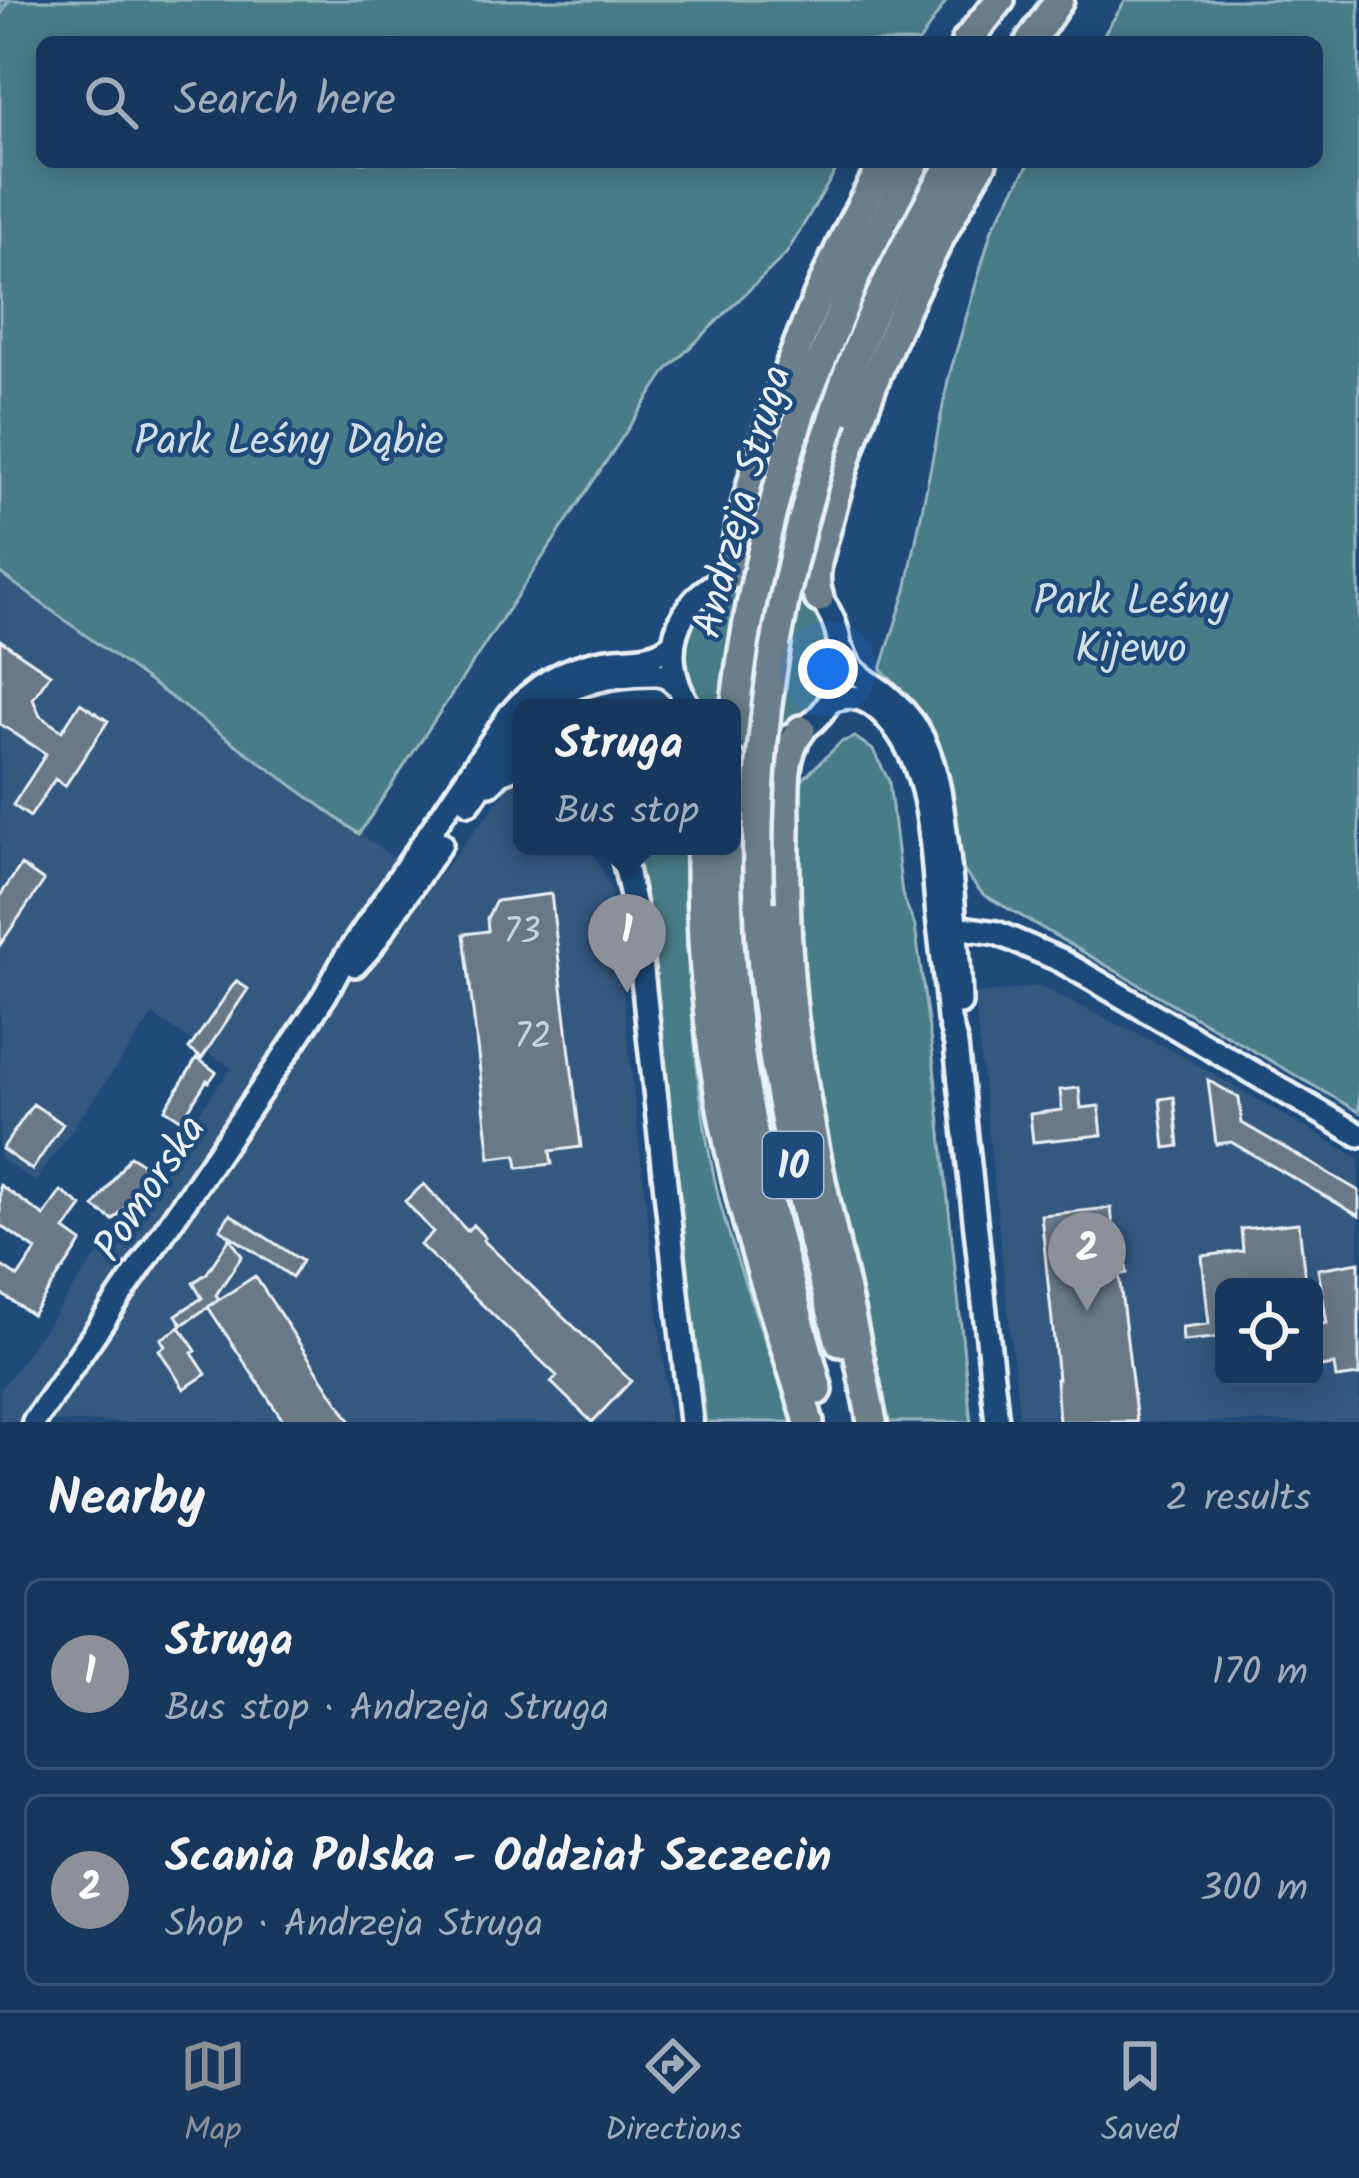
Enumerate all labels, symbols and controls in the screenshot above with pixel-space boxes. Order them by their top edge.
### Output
search box [36,36,1323,168]
text: Search here [174,66,396,138]
icon: search [78,69,144,135]
street label: Andrzeja Struga [675,358,812,646]
park label: Park Leśny Dąbie [134,409,444,476]
park label: Park Leśny Kijewo [1034,569,1229,684]
your location [798,639,858,699]
popup [513,699,741,855]
text: Struga [555,710,683,782]
text: Bus stop [555,782,699,844]
pin: 1 [588,894,666,993]
house number: 73 [503,905,541,962]
house number: 72 [514,1010,552,1067]
street label: Pomorska [77,1102,225,1276]
road number: 10 [763,1132,823,1198]
pin: 2 [1048,1212,1126,1311]
map controls [1215,1278,1323,1386]
button: locate [1215,1278,1323,1386]
text: Nearby [48,1460,205,1541]
text: 2 results [1166,1469,1311,1531]
text: Struga [165,1607,293,1679]
text: 1 [84,1643,96,1705]
text: 170 m [1212,1643,1308,1705]
text: Bus stop · Andrzeja Struga [165,1679,609,1741]
text: Scania Polska - Oddział Szczecin [165,1823,831,1895]
text: 2 [79,1859,101,1921]
text: 300 m [1200,1859,1308,1921]
text: Shop · Andrzeja Struga [165,1895,543,1957]
tab: Map [180,2033,246,2158]
tab: Directions [605,2033,742,2158]
tab: Saved [1101,2033,1179,2158]

